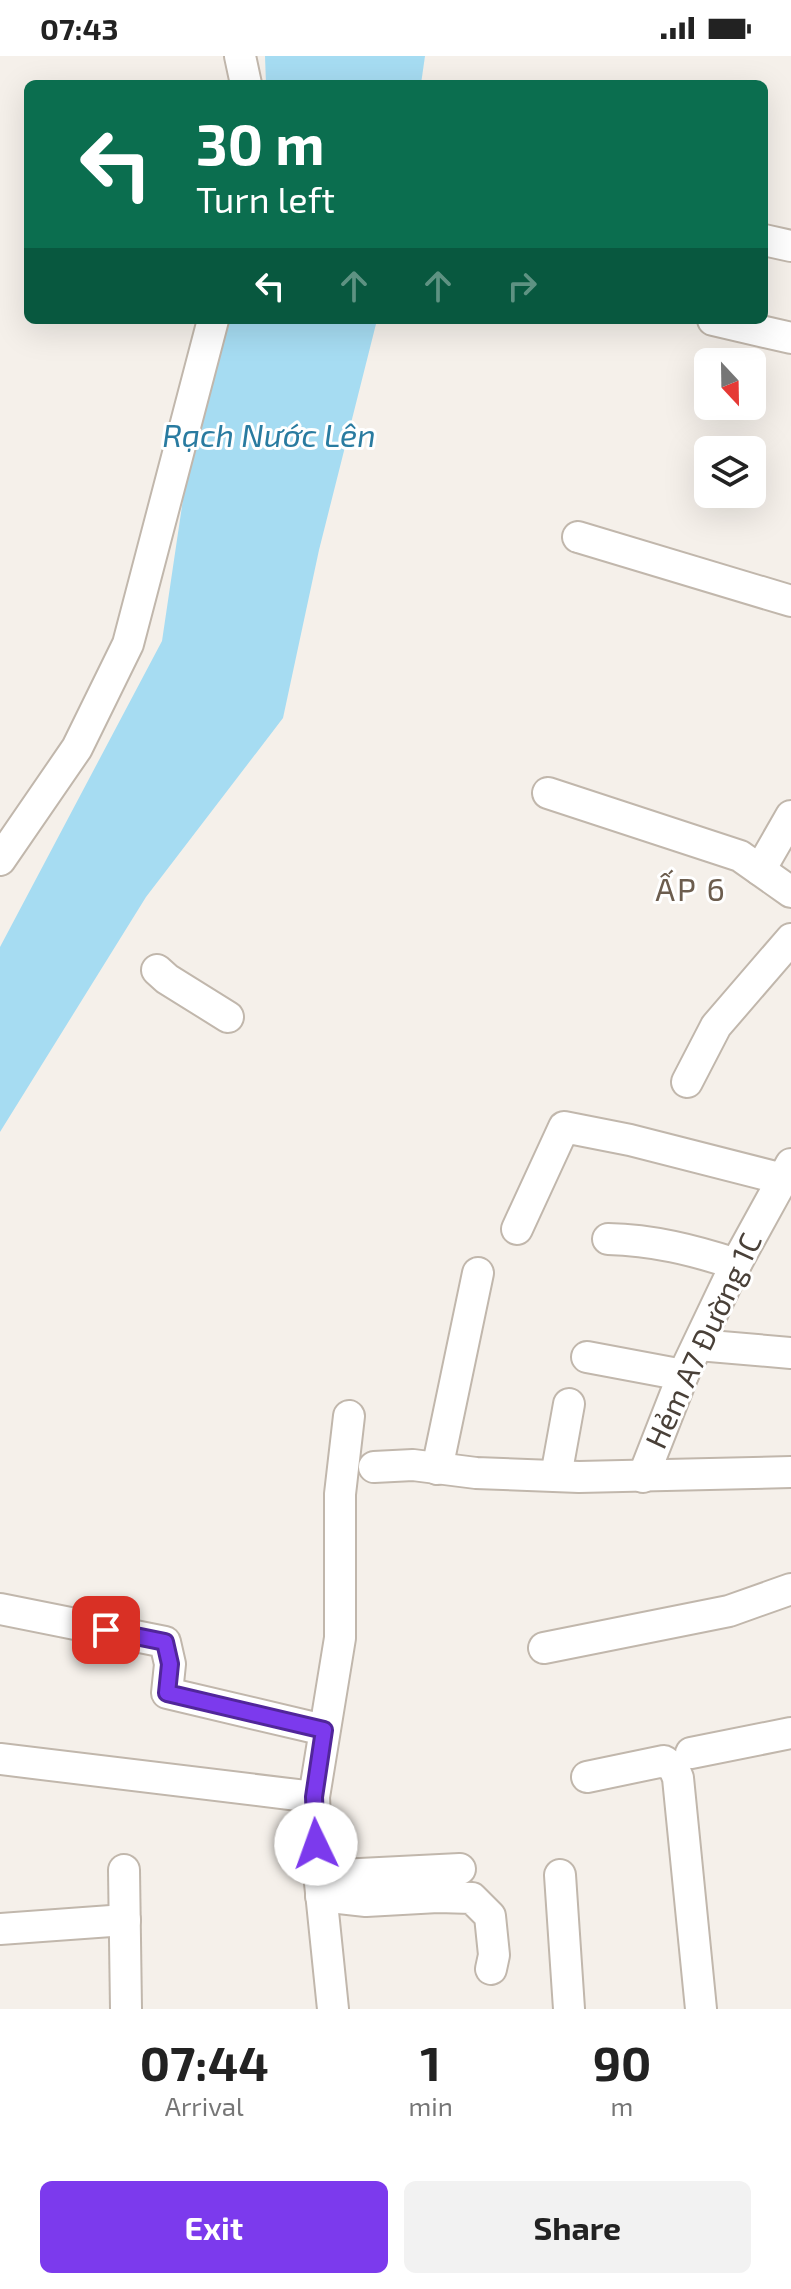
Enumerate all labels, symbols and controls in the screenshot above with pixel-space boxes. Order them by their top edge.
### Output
text: 07:43 [40,10,119,46]
text: 30 m [196,109,325,176]
icon: left [64,112,168,216]
text: Turn left [196,177,335,220]
icon: left [248,264,292,308]
icon: ahead [332,264,376,308]
icon: ahead [416,264,460,308]
icon: right [500,264,544,308]
north arrow [694,348,766,420]
map controls [694,348,766,508]
water label: Rạch Nước Lên [162,415,376,453]
button: layers [694,436,766,508]
district label: ẤP 6 [655,869,727,907]
street label: Hẻm A7 Đường 1C [637,1227,768,1454]
pin [72,1596,140,1664]
icon: arrive [84,1608,128,1652]
position arrow [274,1802,358,1886]
text: 07:44 [140,2033,269,2091]
text: 1 [420,2033,441,2091]
text: 90 [593,2033,651,2091]
text: Arrival [165,2090,244,2121]
text: min [409,2090,453,2121]
text: m [611,2090,633,2121]
button: Exit [40,2181,388,2273]
button: Share [404,2181,751,2273]

